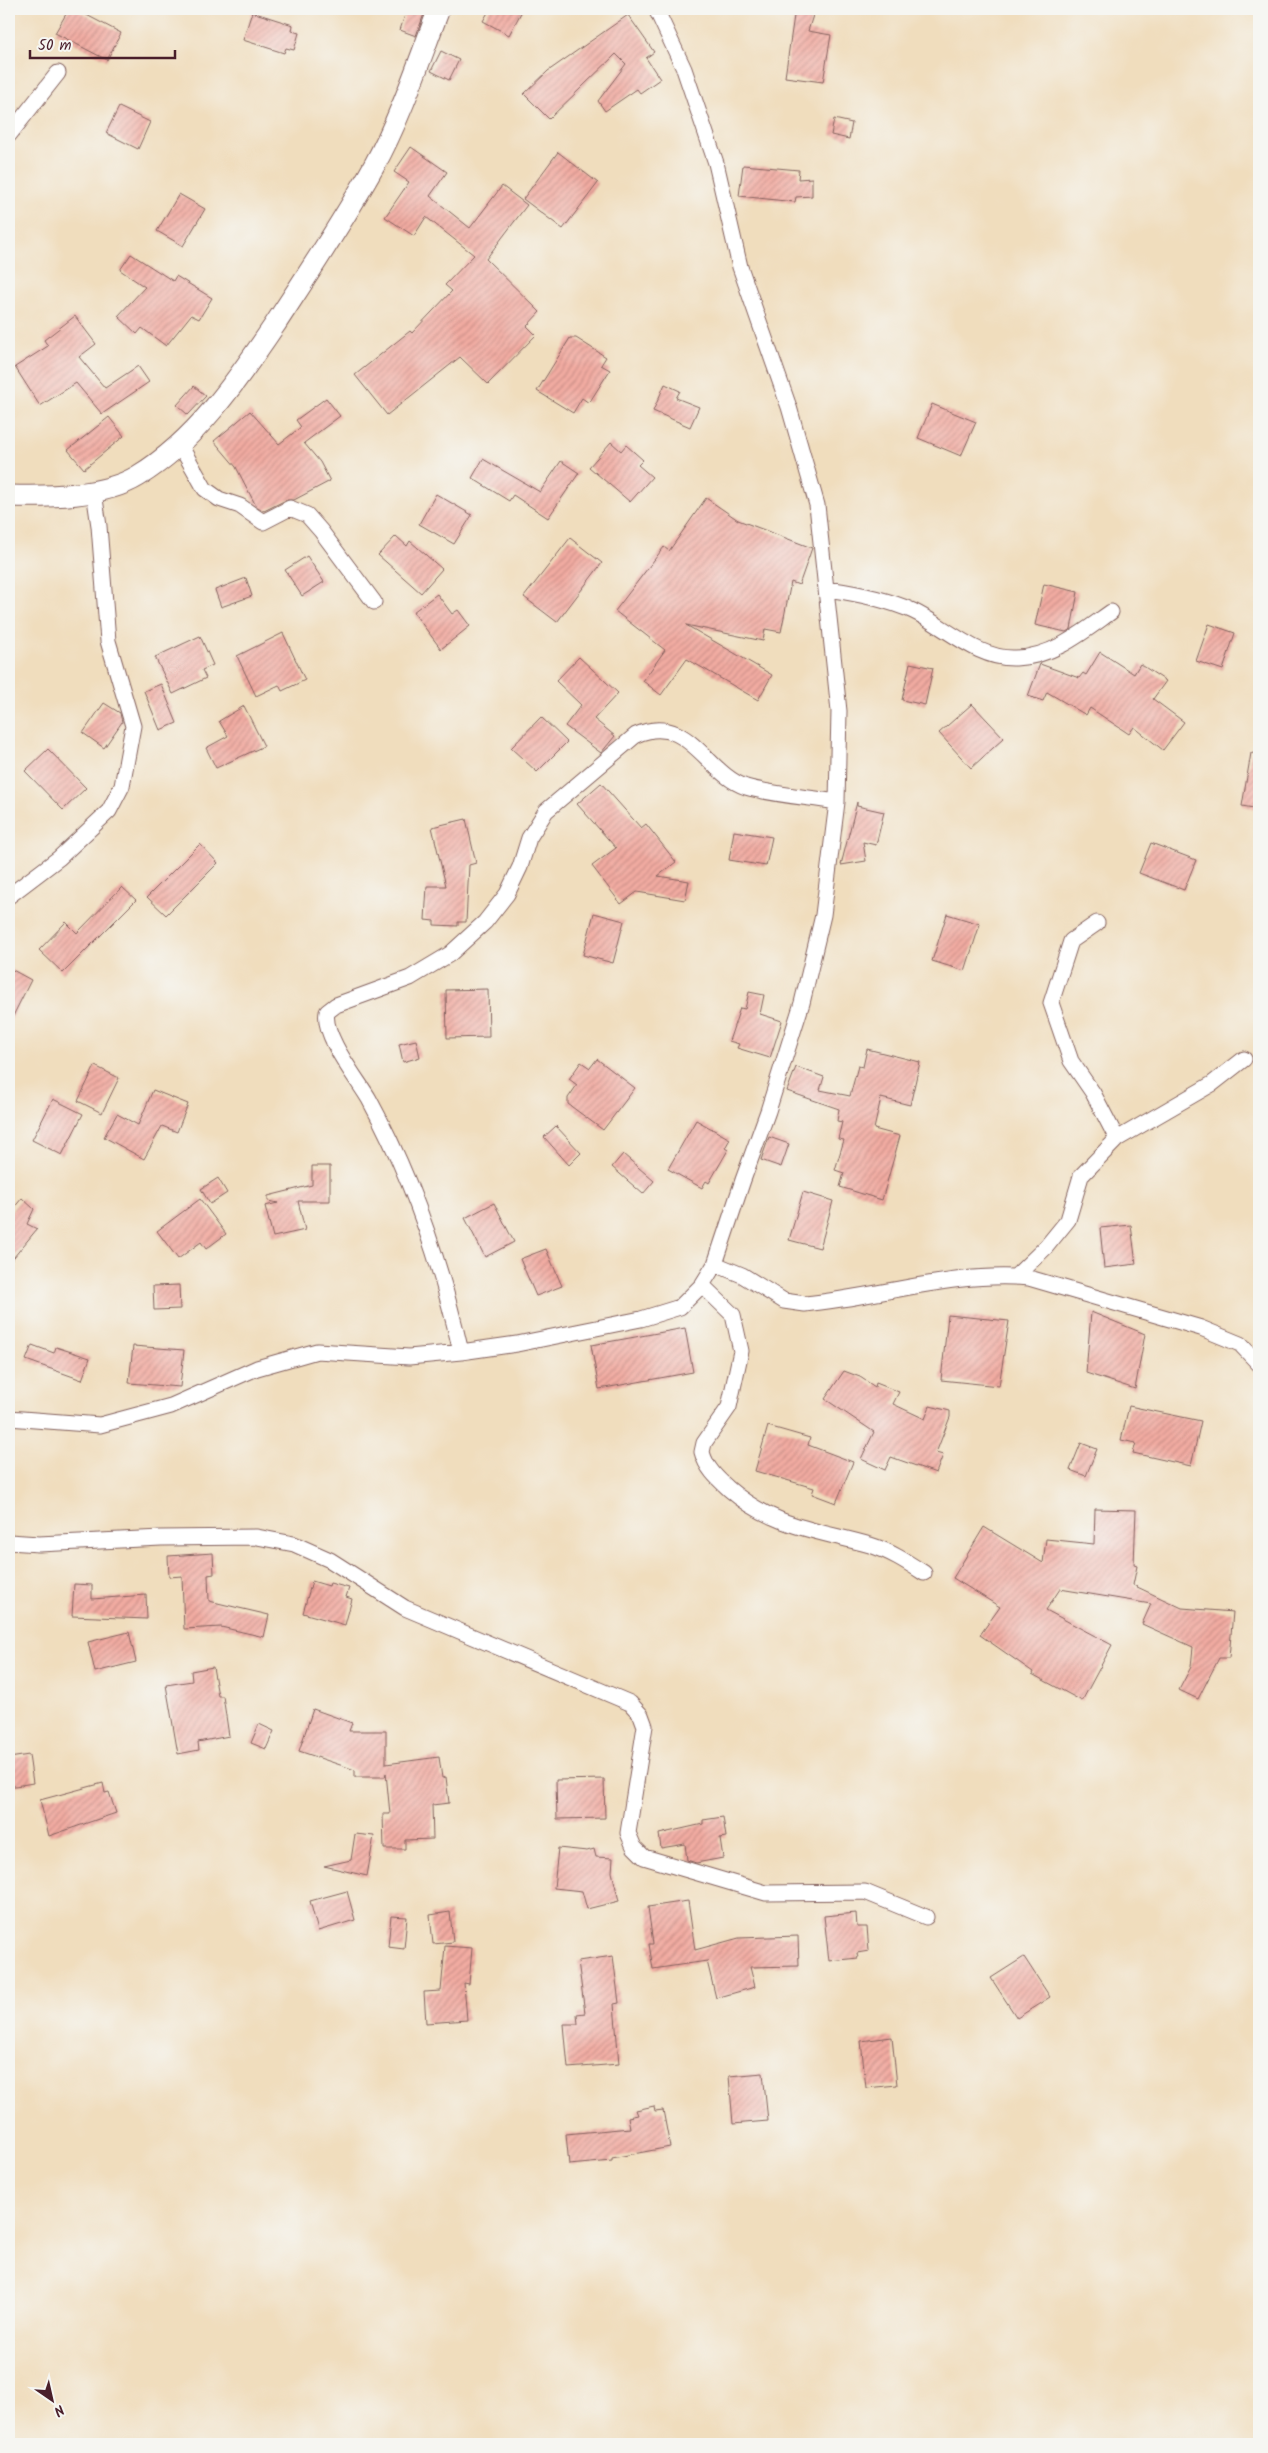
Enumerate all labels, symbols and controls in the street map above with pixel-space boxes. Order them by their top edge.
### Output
scale bar [30,28,175,60]
text: 50 m [38,34,72,58]
north arrow [28,2376,78,2426]
text: N [49,2398,69,2422]

